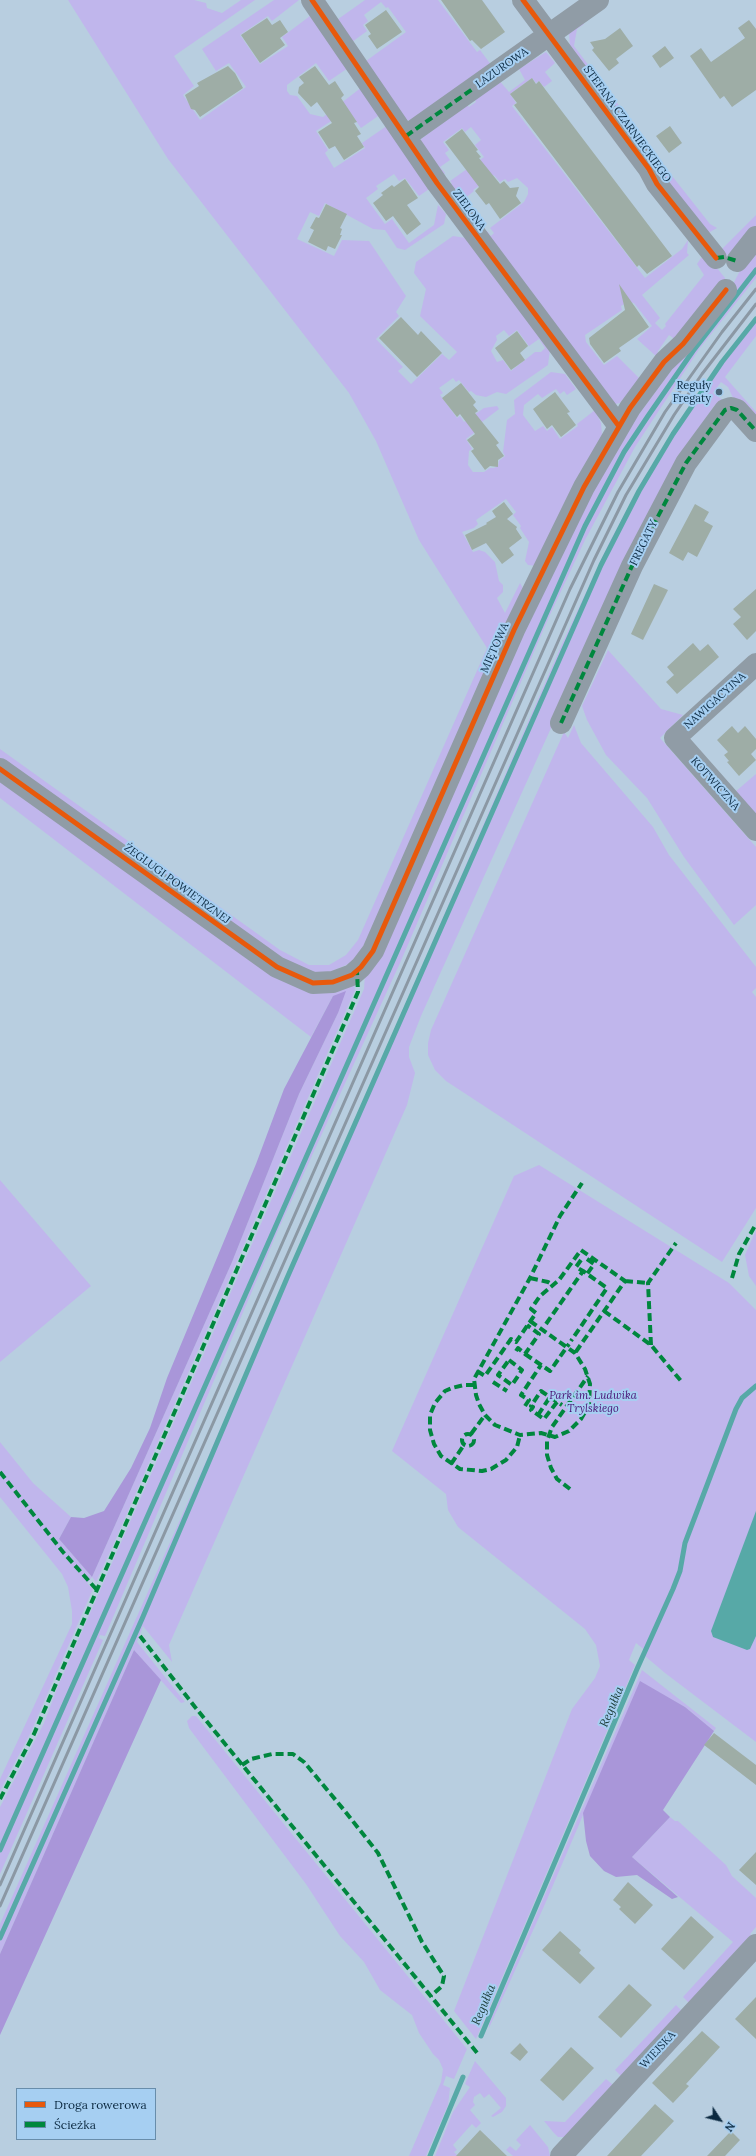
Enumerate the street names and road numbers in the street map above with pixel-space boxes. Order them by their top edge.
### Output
street label: LAZUROWA [473,45,531,91]
street label: STEFANA CZARNIECKIEGO [580,63,674,185]
street label: ZIELONA [450,187,488,233]
street label: FREGATY [627,518,661,568]
street label: MIĘTOWA [478,621,512,675]
street label: NAWIGACYJNA [681,670,749,732]
street label: KOTWICZNA [688,755,742,813]
street label: ŻEGLUGI POWIETRZNEJ [121,841,233,927]
street label: WIEJSKA [637,2029,679,2071]

